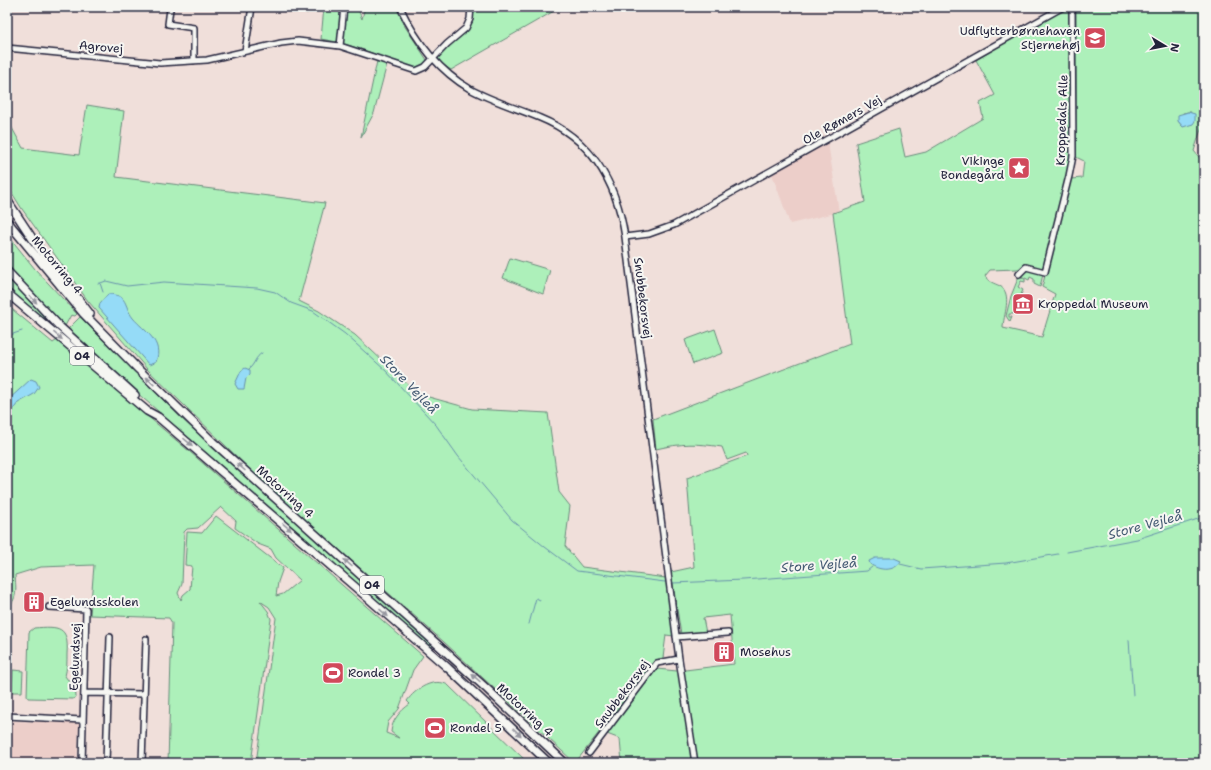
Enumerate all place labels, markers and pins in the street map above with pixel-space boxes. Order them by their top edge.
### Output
place label: Udflytterbørnehaven Stjernehøj [960,23,1080,53]
school or university icon: Udflytterbørnehaven Stjernehøj [1082,25,1108,51]
place label: Vikinge Bondegård [941,153,1004,183]
place icon: Vikinge Bondegård [1006,155,1032,181]
museum icon: Kroppedal Museum [1010,291,1036,317]
place label: Kroppedal Museum [1038,296,1148,312]
building icon: Egelundsskolen [21,589,47,615]
place label: Egelundsskolen [50,594,139,610]
building icon: Mosehus [711,639,737,665]
place label: Mosehus [740,644,791,660]
sports icon: Rondel 3 [320,660,346,686]
place label: Rondel 3 [348,665,401,681]
sports icon: Rondel 5 [422,715,448,741]
place label: Rondel 5 [450,720,502,736]

